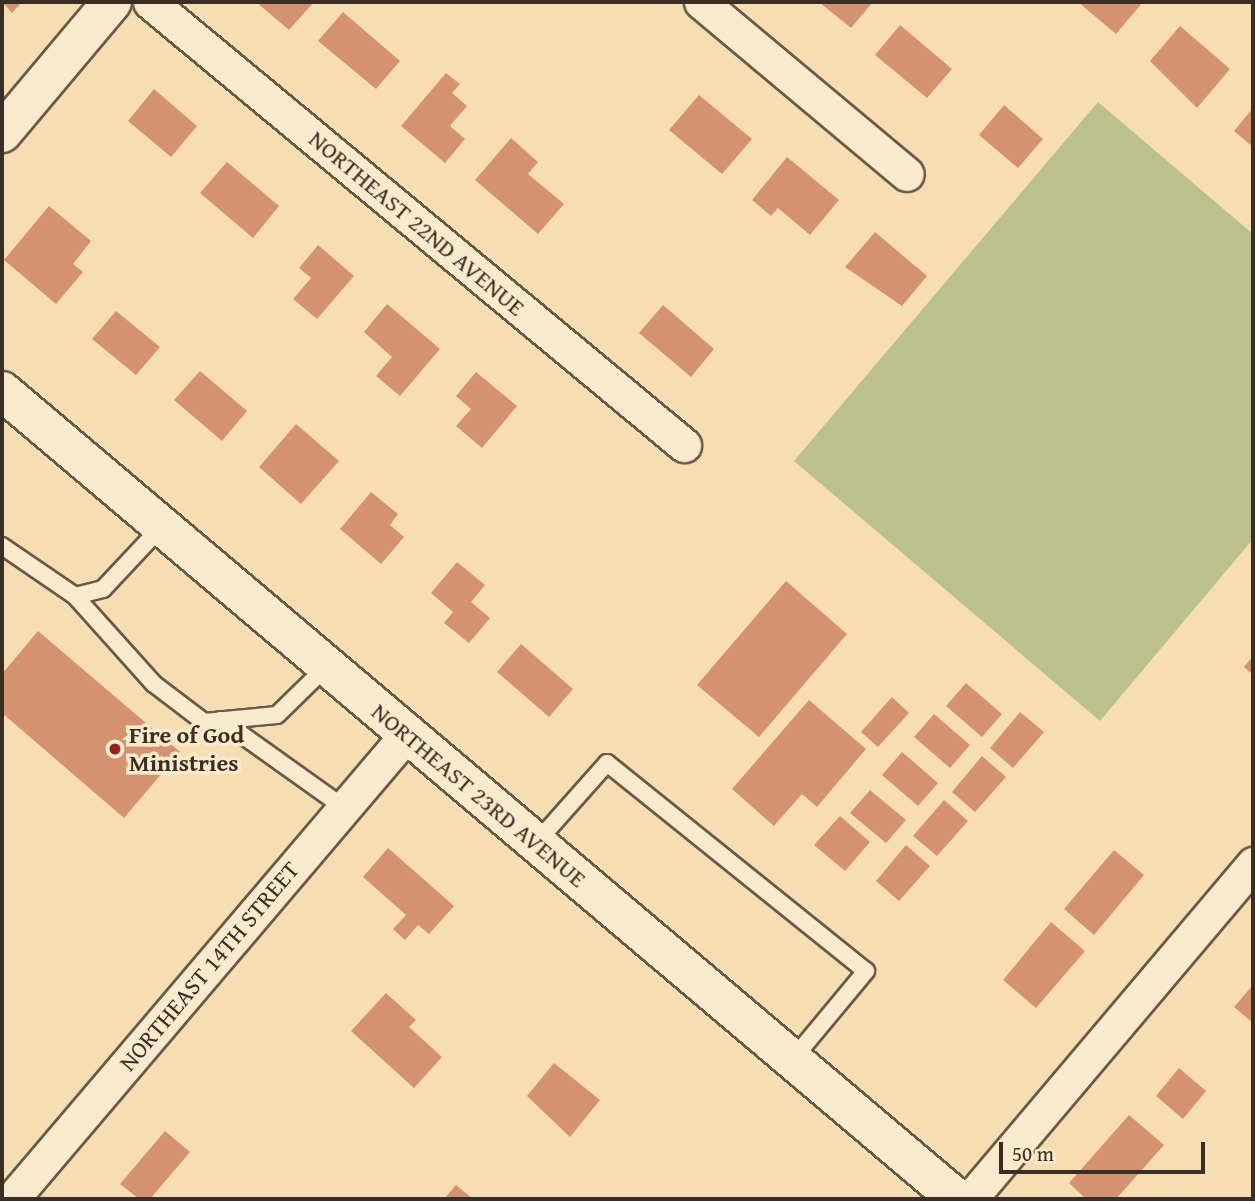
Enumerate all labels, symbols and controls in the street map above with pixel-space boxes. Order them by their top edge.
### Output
street label: NORTHEAST 22ND AVENUE [303,124,531,322]
street label: NORTHEAST 23RD AVENUE [366,697,592,893]
place label: Fire of God Ministries [129,721,244,777]
marker: Fire of God Ministries [107,741,123,757]
street label: NORTHEAST 14TH STREET [113,855,305,1077]
scale bar [1003,1128,1210,1172]
text: 50 m [1012,1138,1054,1169]

